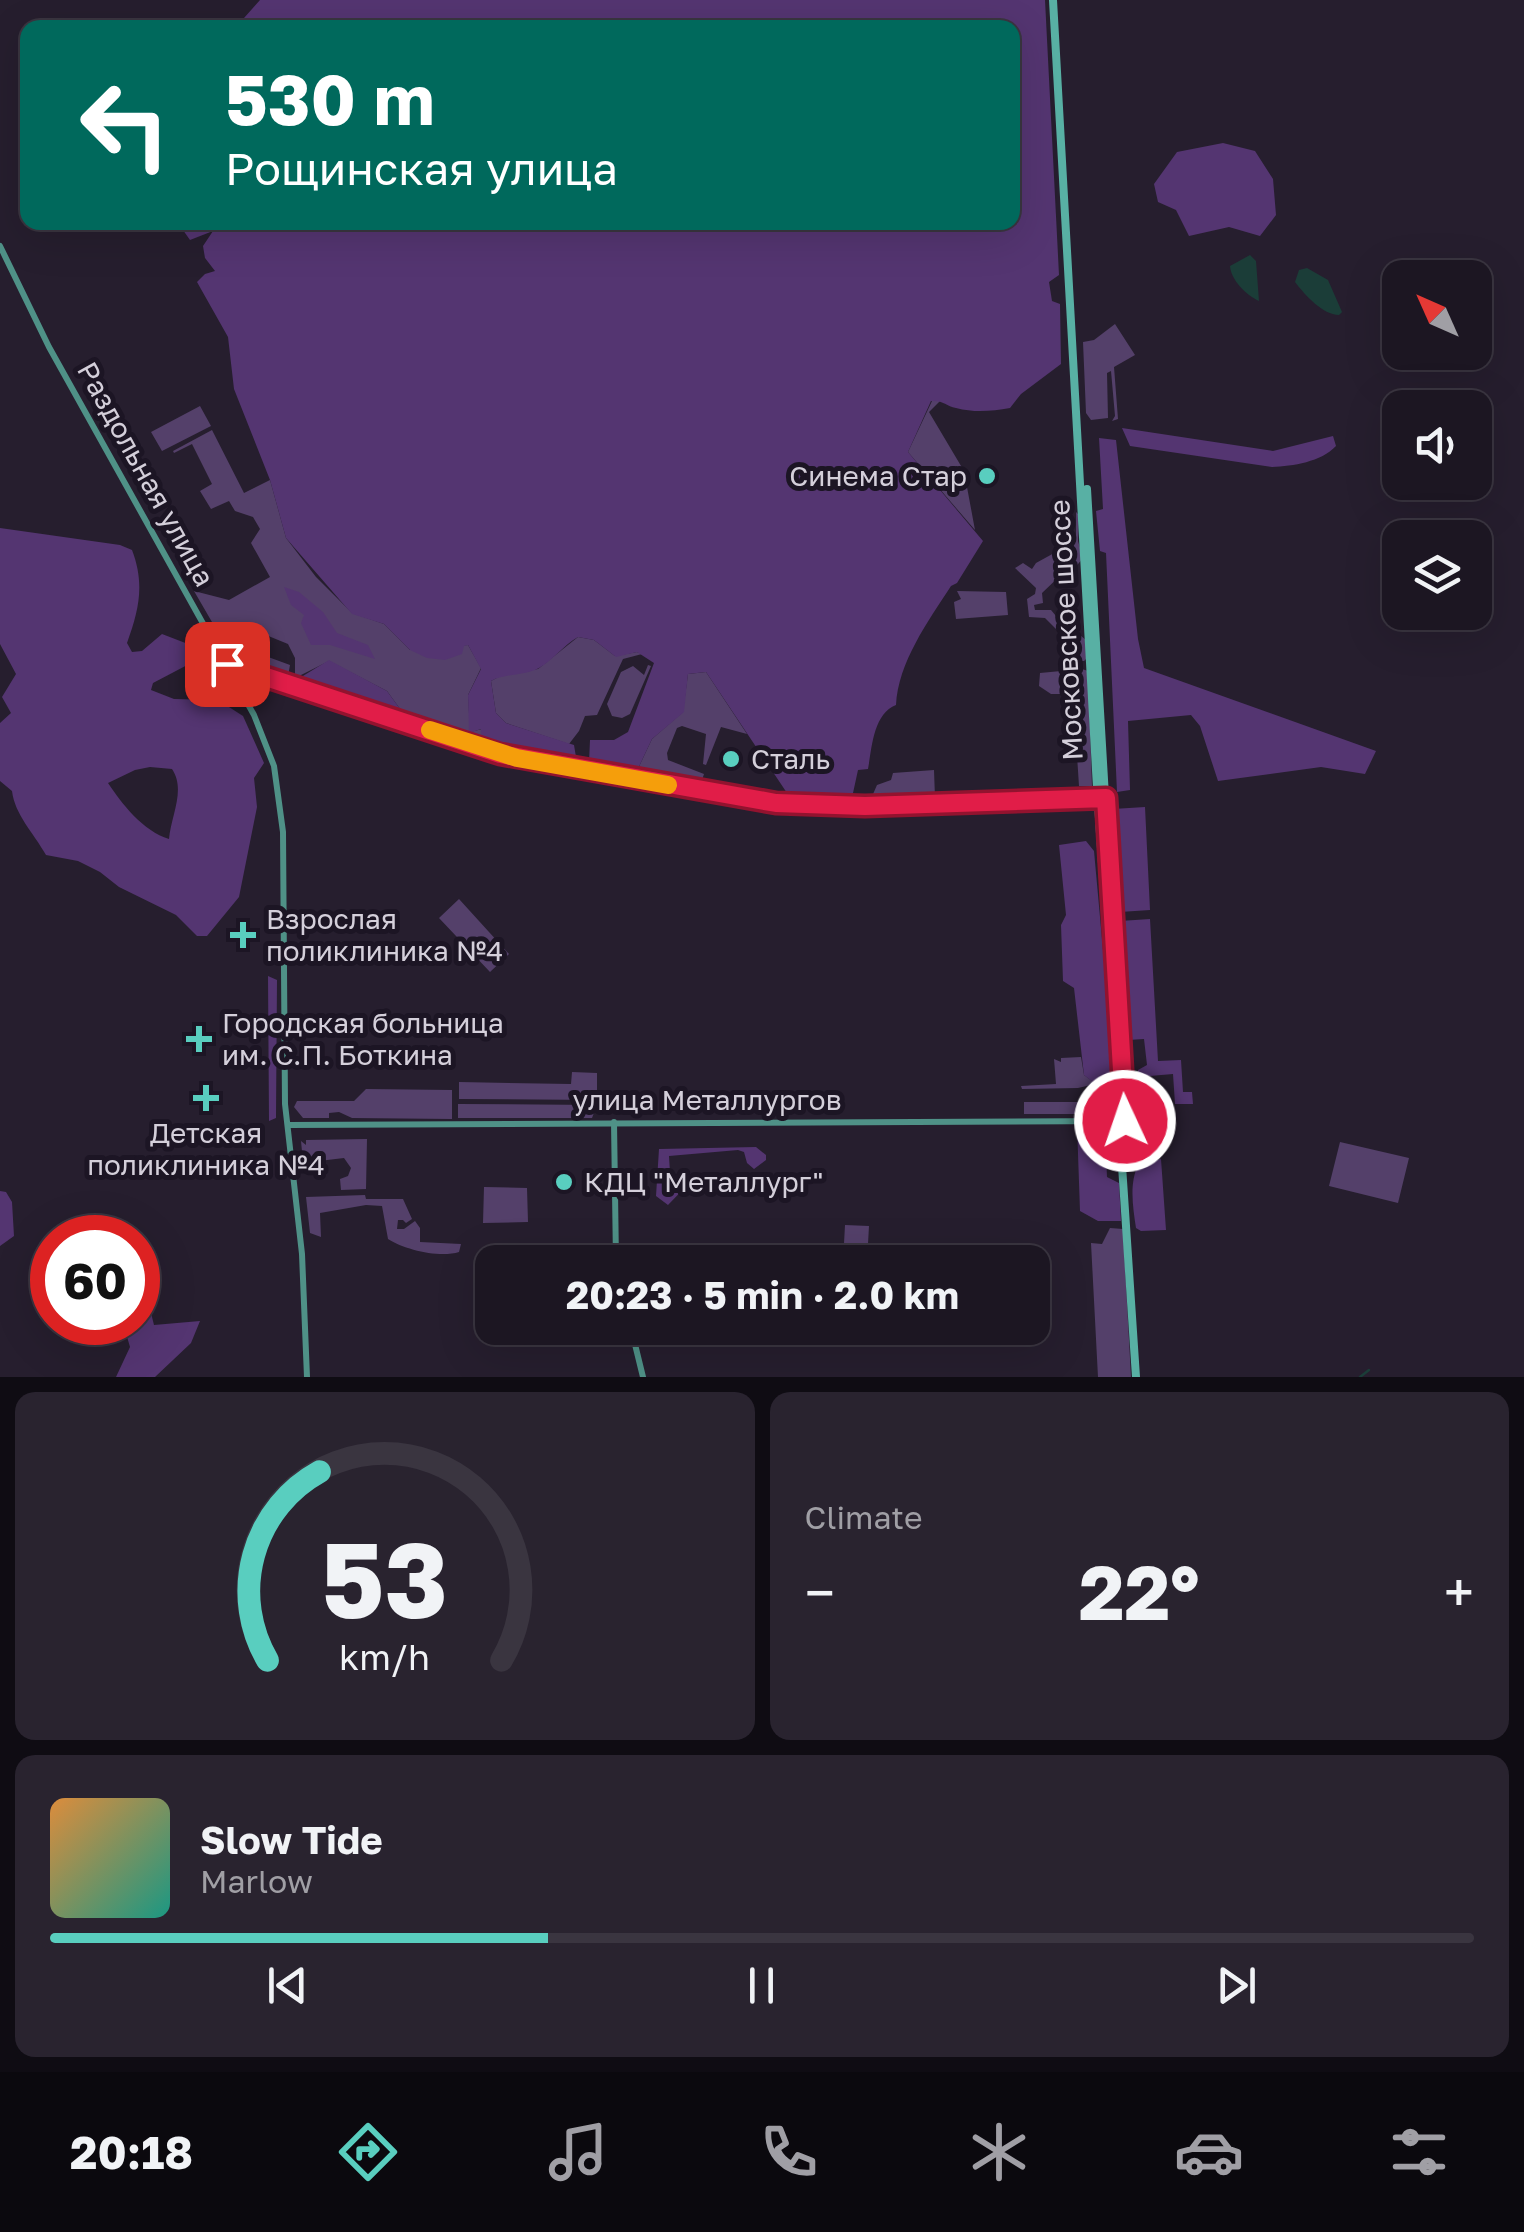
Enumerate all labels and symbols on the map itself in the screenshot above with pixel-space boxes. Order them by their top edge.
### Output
north arrow [1382,260,1492,370]
street label: Раздольная улица [71,356,222,592]
place label: Синема Стар [789,459,967,492]
marker: Синема Стар [976,465,998,487]
street label: Московское шоссе [1042,499,1089,761]
pin [185,622,270,707]
place label: Сталь [751,742,830,775]
marker: Сталь [720,748,742,770]
place label: Взрослая поликлиника №4 [266,902,503,967]
marker: Взрослая поликлиника №4 [230,922,256,948]
place label: Городская больница им. С.П. Боткина [222,1006,504,1071]
marker: Городская больница им. С.П. Боткина [186,1026,212,1052]
position arrow [1073,1069,1177,1173]
street label: улица Металлургов [573,1083,841,1116]
marker: Детская поликлиника №4 [193,1085,219,1111]
place label: Детская поликлиника №4 [87,1116,325,1181]
place label: КДЦ "Металлург" [584,1165,824,1198]
marker: КДЦ "Металлург" [553,1171,575,1193]
speed limit sign: 60 [30,1215,160,1345]

